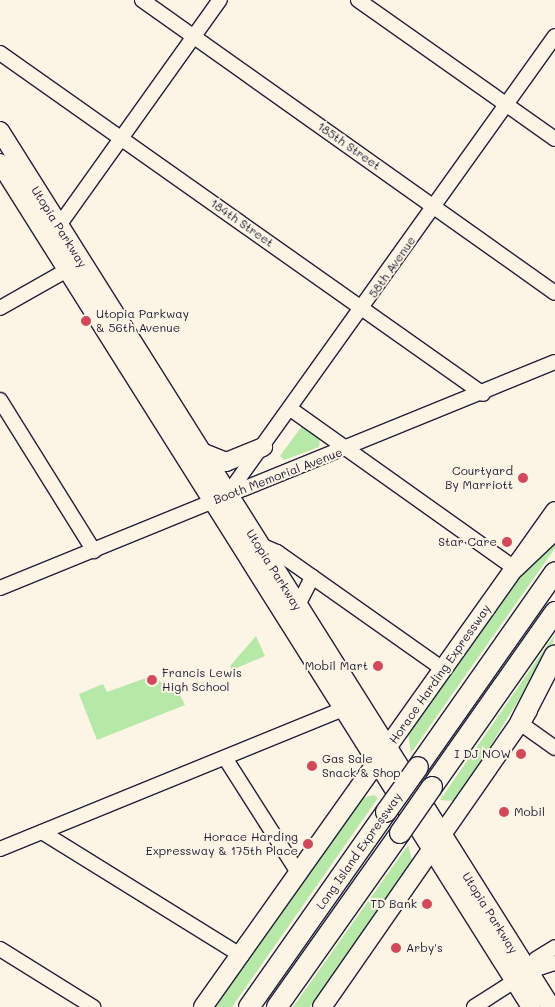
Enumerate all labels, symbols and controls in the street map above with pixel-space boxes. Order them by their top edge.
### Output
street label: 185th Street [315,119,383,173]
street label: Utopia Parkway [28,184,90,270]
street label: 184th Street [208,196,276,250]
street label: 58th Avenue [366,234,418,300]
place label: Utopia Parkway & 56th Avenue [96,307,189,335]
marker: Utopia Parkway & 56th Avenue [80,315,92,327]
street label: Booth Memorial Avenue [212,445,344,507]
place label: Courtyard By Marriott [445,464,513,492]
marker: Courtyard By Marriott [517,472,529,484]
street label: Utopia Parkway [243,527,305,613]
place label: Star Care [438,535,497,549]
marker: Star Care [501,536,513,548]
street label: Horace Harding Expressway [386,602,494,746]
place label: Mobil Mart [305,659,368,673]
marker: Mobil Mart [372,660,384,672]
place label: Francis Lewis High School [162,666,242,694]
marker: Francis Lewis High School [146,674,158,686]
place label: I DJ NOW [454,747,511,761]
marker: I DJ NOW [515,748,527,760]
place label: Gas Sale Snack & Shop [322,752,401,780]
marker: Gas Sale Snack & Shop [306,760,318,772]
street label: Long Island Expressway [313,790,405,912]
place label: Mobil [514,805,545,819]
marker: Mobil [498,806,510,818]
place label: Horace Harding Expressway & 175th Place [146,830,298,858]
marker: Horace Harding Expressway & 175th Place [302,838,314,850]
street label: Utopia Parkway [459,870,521,956]
place label: TD Bank [370,897,417,911]
marker: TD Bank [421,898,433,910]
place label: Arby's [406,941,443,955]
marker: Arby's [390,942,402,954]

